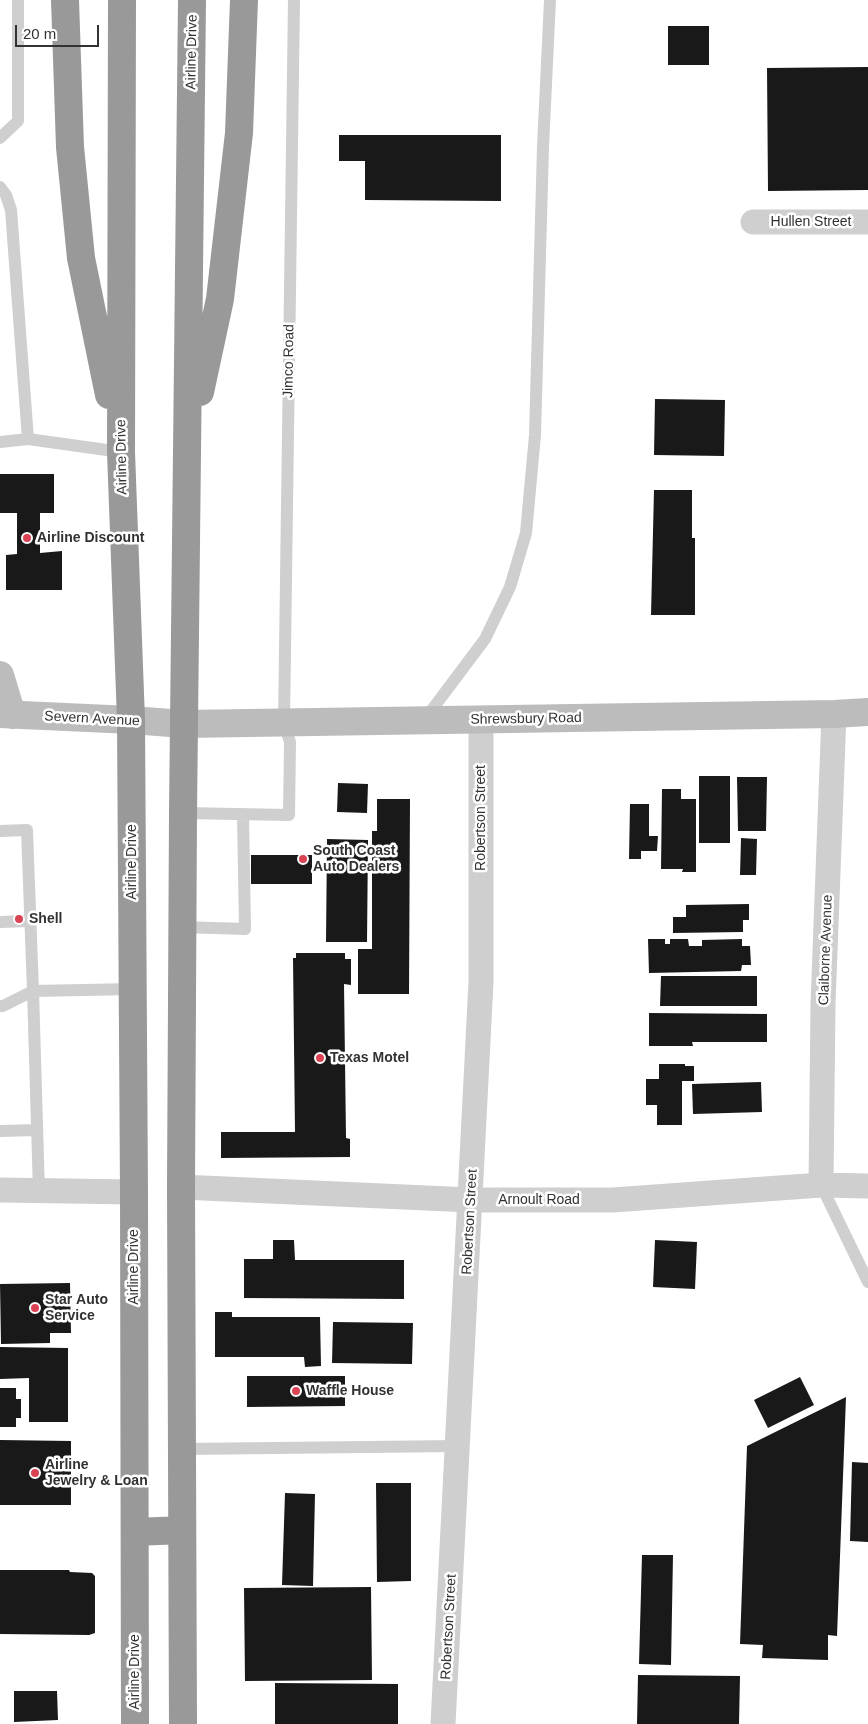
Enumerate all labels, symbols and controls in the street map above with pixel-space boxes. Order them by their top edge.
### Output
street label: Airline Drive [183,14,201,90]
scale bar [18,15,101,47]
text: 20 m [23,25,56,42]
street label: Hullen Street [771,214,851,230]
street label: Jimco Road [280,324,298,398]
street label: Airline Drive [113,419,131,495]
place label: Airline Discount [37,530,144,546]
marker: Airline Discount [21,532,33,544]
street label: Severn Avenue [44,708,140,730]
street label: Shrewsbury Road [470,710,582,728]
street label: Robertson Street [473,765,489,871]
street label: Airline Drive [124,824,140,900]
place label: South Coast Auto Dealers [313,843,399,876]
marker: South Coast Auto Dealers [297,853,309,865]
street label: Claiborne Avenue [816,894,836,1006]
place label: Shell [29,911,62,927]
marker: Shell [13,913,25,925]
place label: Texas Motel [330,1050,409,1066]
marker: Texas Motel [314,1052,326,1064]
street label: Robertson Street [459,1169,481,1275]
street label: Arnoult Road [498,1192,580,1208]
street label: Airline Drive [126,1229,142,1305]
place label: Star Auto Service [45,1292,108,1324]
marker: Star Auto Service [29,1302,41,1314]
place label: Waffle House [306,1383,394,1399]
marker: Waffle House [290,1385,302,1397]
place label: Airline Jewelry & Loan [45,1457,148,1490]
marker: Airline Jewelry & Loan [29,1467,41,1479]
street label: Robertson Street [438,1574,460,1680]
street label: Airline Drive [127,1634,143,1710]

